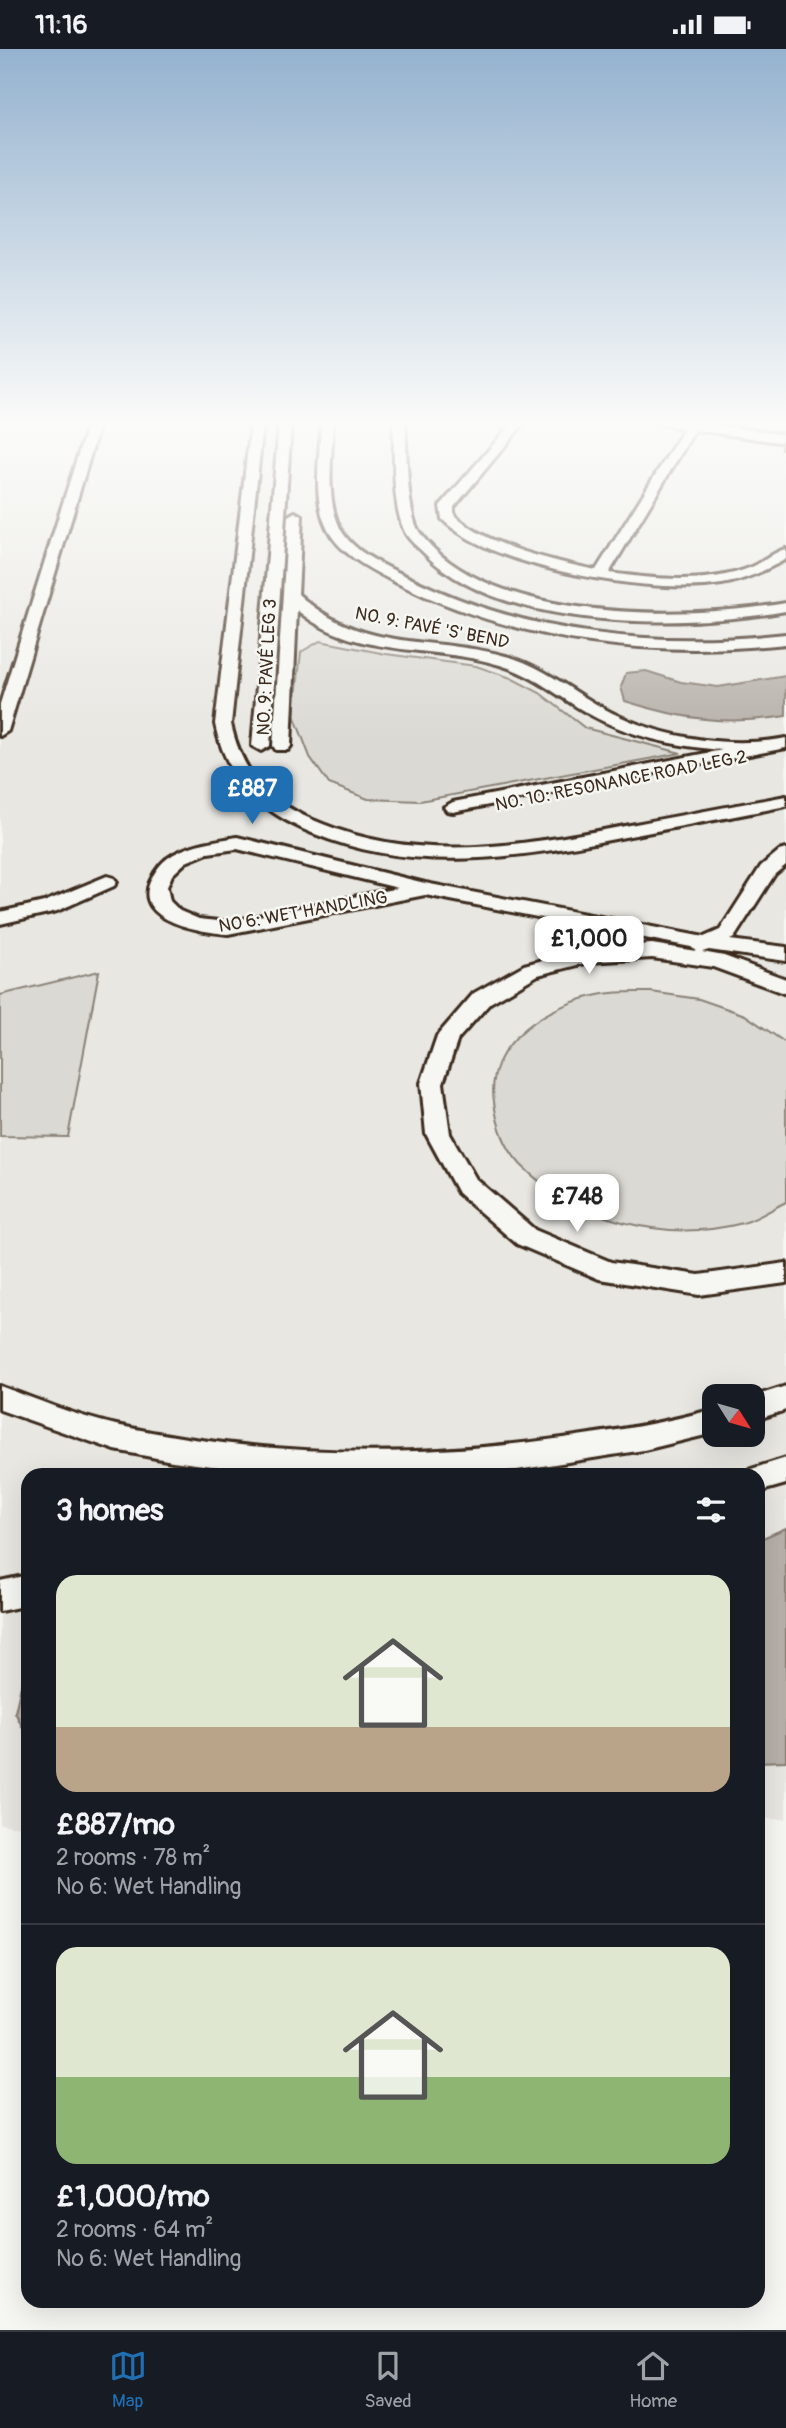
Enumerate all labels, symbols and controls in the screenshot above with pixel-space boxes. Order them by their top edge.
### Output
text: 11:16 [35,9,88,41]
street label: NO. 9: PAVÉ LEG 3 [252,598,282,736]
street label: NO. 9: PAVÉ 'S' BEND [353,602,511,654]
street label: NO. 10: RESONANCE ROAD LEG 2 [493,745,749,817]
pin: £887 [211,767,293,826]
text: £887 [227,774,277,803]
street label: NO 6: WET HANDLING [217,886,389,938]
pin: £1,000 [532,916,646,976]
text: £1,000 [551,924,627,953]
pin: £748 [536,1175,618,1234]
text: £748 [551,1182,603,1211]
north arrow [702,1384,765,1447]
map controls [702,1384,765,1447]
icon: filters [692,1491,730,1529]
text: 3 homes [56,1492,163,1529]
icon: home [330,1620,456,1746]
text: £887/mo [56,1806,175,1843]
text: 2 rooms · 78 m² [56,1843,210,1872]
text: No 6: Wet Handling [56,1872,241,1901]
icon: home [330,1992,456,2118]
text: £1,000/mo [56,2178,210,2215]
text: 2 rooms · 64 m² [56,2215,213,2244]
text: No 6: Wet Handling [56,2244,241,2273]
tab: Map [109,2347,147,2413]
tab: Saved [364,2347,412,2413]
tab: Home [629,2347,677,2413]

